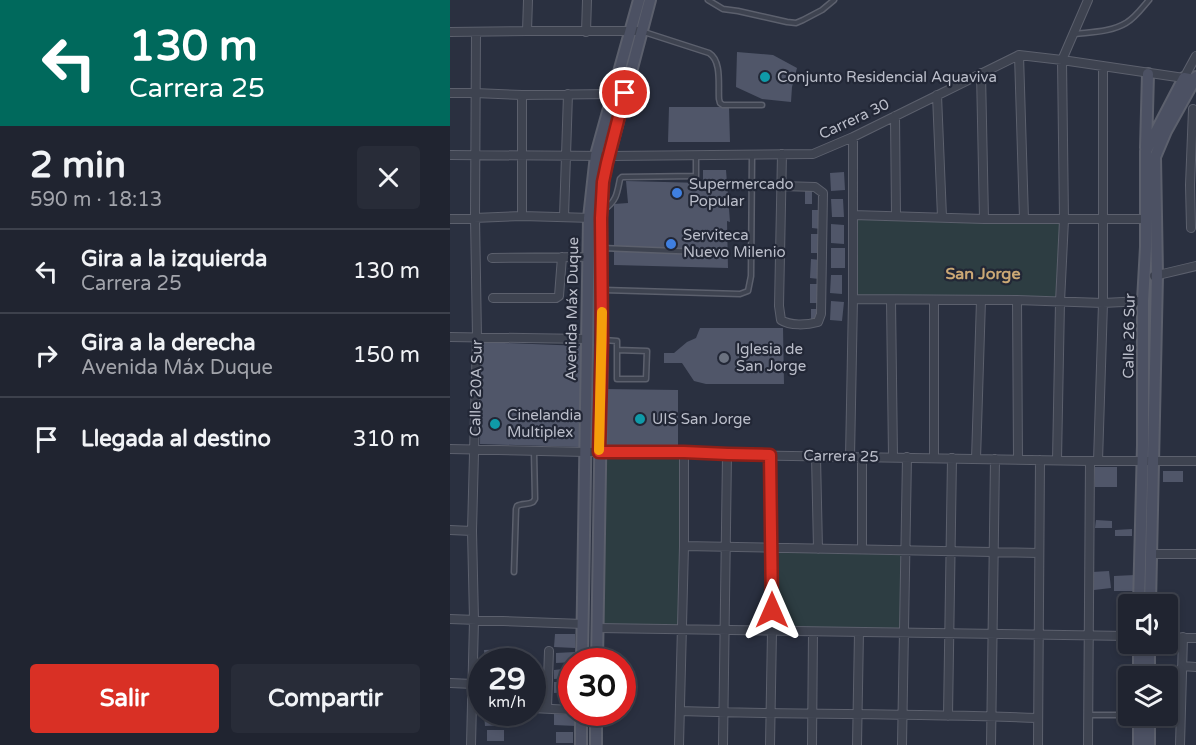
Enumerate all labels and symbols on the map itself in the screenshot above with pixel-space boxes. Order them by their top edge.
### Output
pin [599,67,650,118]
place label: Conjunto Residencial Aquaviva [777,68,997,86]
marker: Conjunto Residencial Aquaviva [758,70,772,84]
street label: Carrera 30 [816,95,892,143]
place label: Supermercado Popular [689,175,794,210]
marker: Supermercado Popular [670,186,684,200]
place label: Serviteca Nuevo Milenio [683,226,786,261]
street label: Avenida Máx Duque [562,237,582,381]
marker: Serviteca Nuevo Milenio [664,237,678,251]
district label: San Jorge [946,264,1020,284]
street label: Calle 26 Sur [1119,293,1139,379]
street label: Calle 20A Sur [466,339,486,436]
place label: Iglesia de San Jorge [736,340,806,375]
marker: Iglesia de San Jorge [717,351,731,365]
place label: Cinelandia Multiplex [507,406,582,441]
place label: UIS San Jorge [652,410,751,428]
marker: UIS San Jorge [633,412,647,426]
marker: Cinelandia Multiplex [488,417,502,431]
street label: Carrera 25 [803,446,879,466]
position arrow [740,578,804,642]
speed limit sign: 30 [558,648,636,726]

